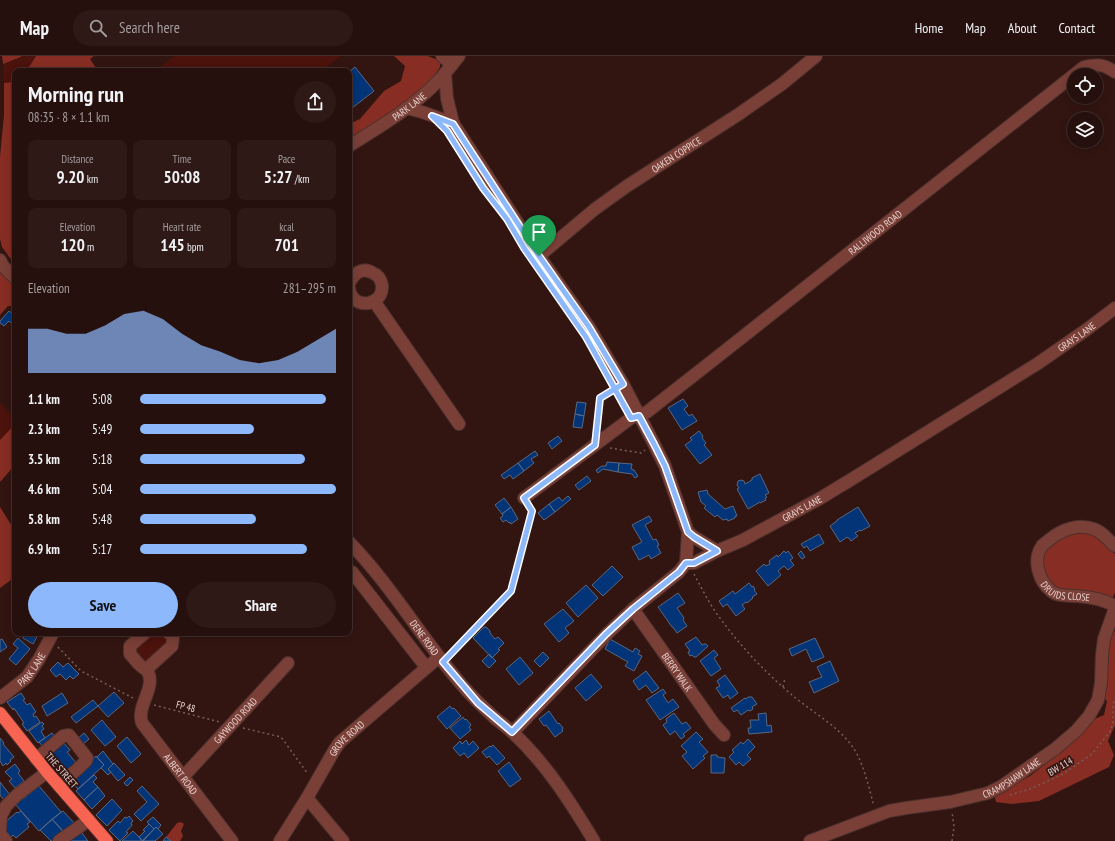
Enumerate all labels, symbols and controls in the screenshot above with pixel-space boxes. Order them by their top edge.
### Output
search box [73,10,353,46]
text: Map [20,16,49,40]
icon: search [87,17,109,39]
text: Search here [119,18,180,37]
text: Home [915,19,943,37]
text: Map [965,19,986,37]
text: About [1008,19,1037,37]
text: Contact [1059,19,1095,37]
map controls [1067,68,1103,148]
button: locate [1067,68,1103,104]
text: Morning run [28,80,124,108]
button: share [294,81,336,123]
street label: PARK LANE [390,90,429,124]
text: 08:35 · 8 × 1.1 km [28,109,109,126]
button: layers [1067,112,1103,148]
street label: OAKEN COPPICE [649,134,704,176]
text: Distance [61,152,94,166]
text: Time [172,152,192,166]
text: Pace [278,152,295,166]
text: 9.20 [56,166,84,188]
text: 50:08 [164,166,200,188]
text: 5:27 [264,166,292,188]
text: km [84,172,98,186]
text: /km [292,172,309,186]
street label: RALLIWOOD ROAD [846,207,905,258]
pin [522,215,556,256]
text: Elevation [60,220,95,234]
text: Heart rate [163,220,201,234]
text: kcal [279,220,294,234]
icon: arrive [528,221,550,243]
text: 120 [60,234,85,256]
text: 145 [160,234,185,256]
text: 701 [274,234,299,256]
text: m [85,240,94,254]
text: bpm [185,240,204,254]
text: Elevation [28,280,70,297]
text: 281–295 m [283,280,336,297]
street label: GRAYS LANE [1055,319,1098,355]
text: 1.1 km [28,391,60,408]
text: 5:08 [92,391,112,408]
text: 2.3 km [28,421,60,438]
text: 5:49 [92,421,112,438]
text: 3.5 km [28,451,60,468]
text: 5:18 [92,451,112,468]
text: 4.6 km [28,481,60,498]
text: 5:04 [92,481,112,498]
street label: GRAYS LANE [780,493,824,525]
text: 5.8 km [28,511,60,528]
text: 5:48 [92,511,112,528]
text: 6.9 km [28,541,60,558]
text: 5:17 [92,541,112,558]
street label: DRUIDS CLOSE [1038,579,1091,604]
button: Save [28,582,178,628]
button: Share [186,582,336,628]
street label: DENE ROAD [407,617,442,658]
street label: PARK LANE [15,650,48,689]
street label: BERRY WALK [659,650,695,694]
street label: GAYWOOD ROAD [211,695,260,747]
street label: FP 48 [175,698,197,715]
street label: GROVE ROAD [326,718,367,759]
street label: THE STREET [43,750,81,791]
street label: ALBERT ROAD [161,751,200,797]
street label: BW 114 [1045,754,1076,779]
street label: CRAMPSHAW LANE [981,755,1043,801]

